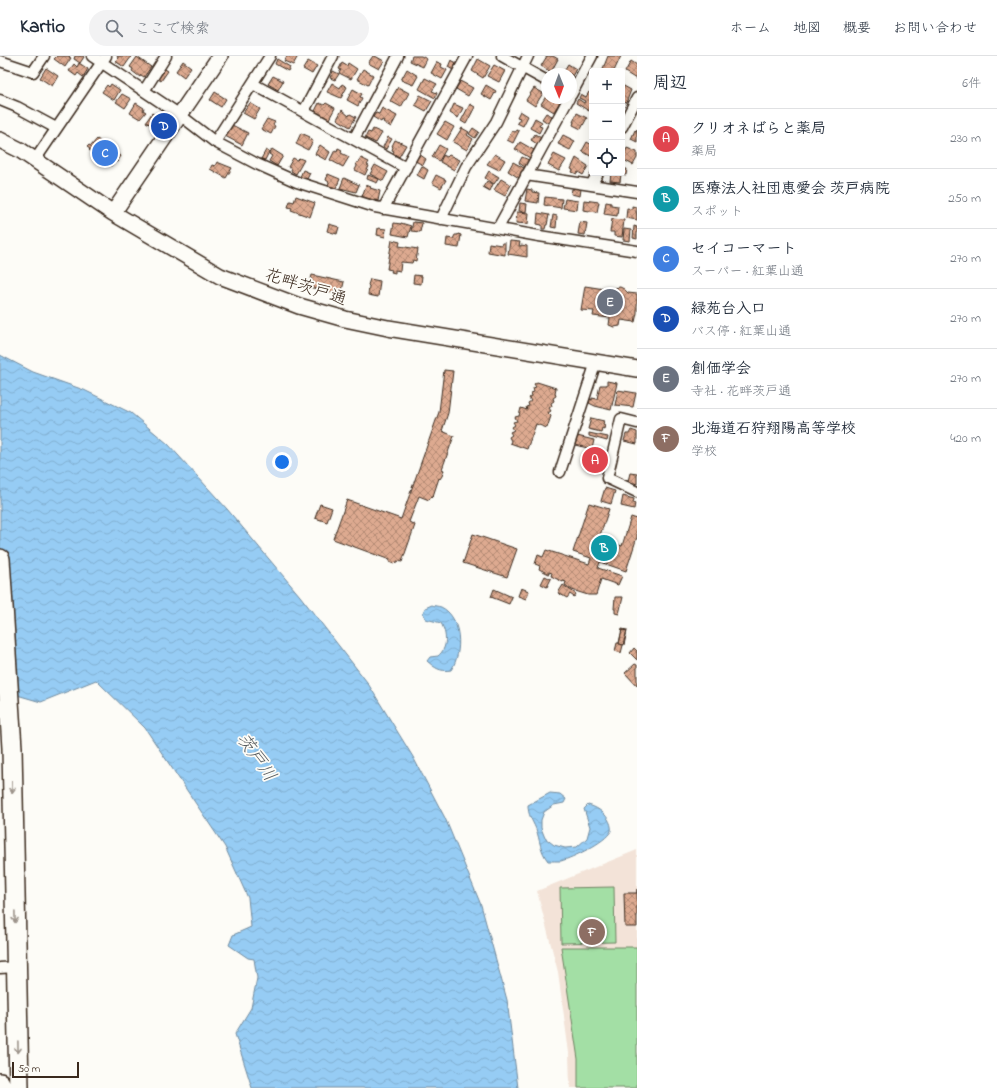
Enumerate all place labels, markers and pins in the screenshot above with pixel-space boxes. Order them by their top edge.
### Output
pin: D [151,111,177,141]
pin: C [92,138,118,168]
pin: E [597,287,623,317]
pin: A [582,445,608,475]
pin: B [591,533,617,563]
pin: F [579,917,605,947]

